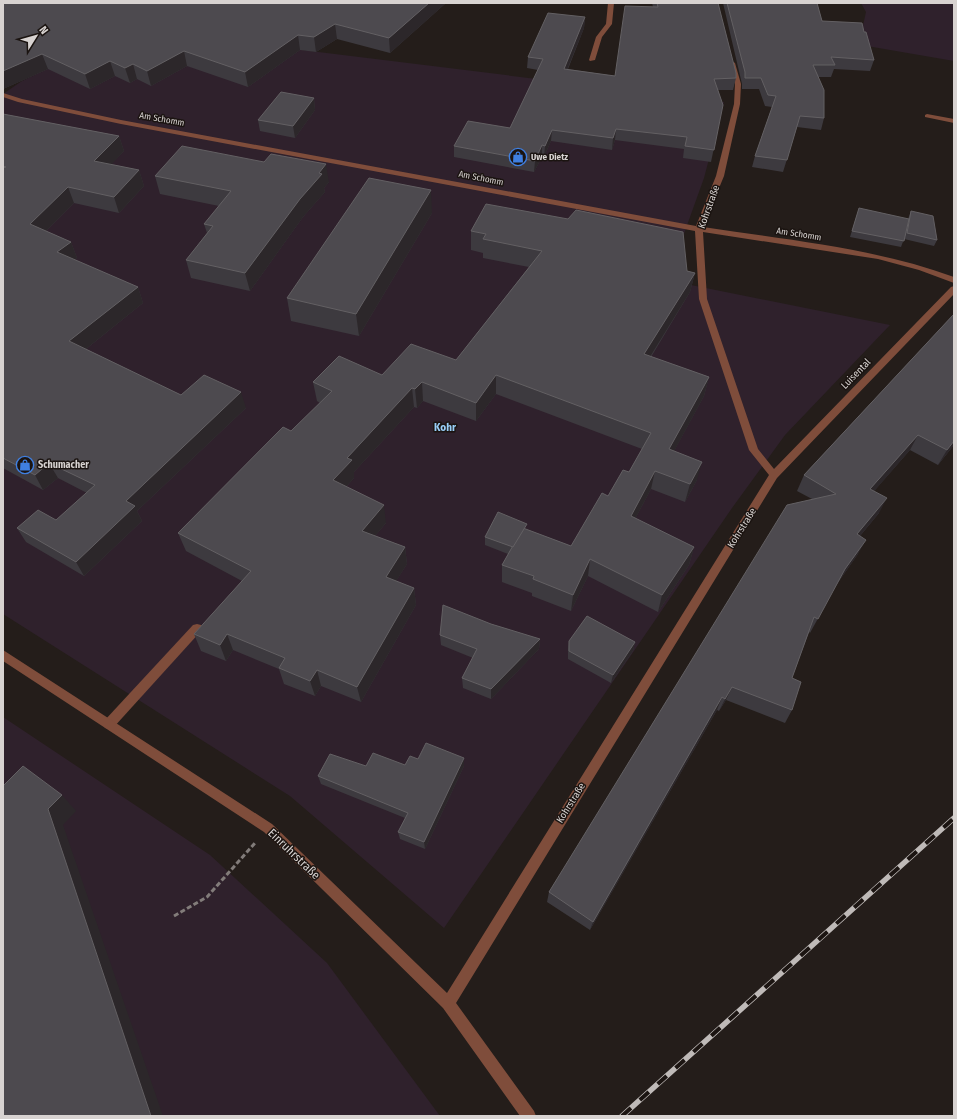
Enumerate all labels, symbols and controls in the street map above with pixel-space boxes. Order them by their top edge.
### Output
north arrow [16,16,56,56]
text: N [36,24,51,37]
street label: Am Schomm [139,110,185,128]
shop icon: Uwe Dietz [508,147,528,167]
place label: Uwe Dietz [531,152,568,162]
street label: Am Schomm [458,169,504,187]
street label: Kohrstraße [696,184,722,230]
street label: Am Schomm [776,226,822,243]
street label: Luisental [839,356,873,392]
district label: Kohr [434,421,457,434]
shop icon: Schumacher [15,455,35,475]
place label: Schumacher [38,459,89,471]
street label: Kohrstraße [725,506,759,550]
street label: Kohrstraße [554,781,588,825]
street label: Einruhrstraße [265,826,323,882]

